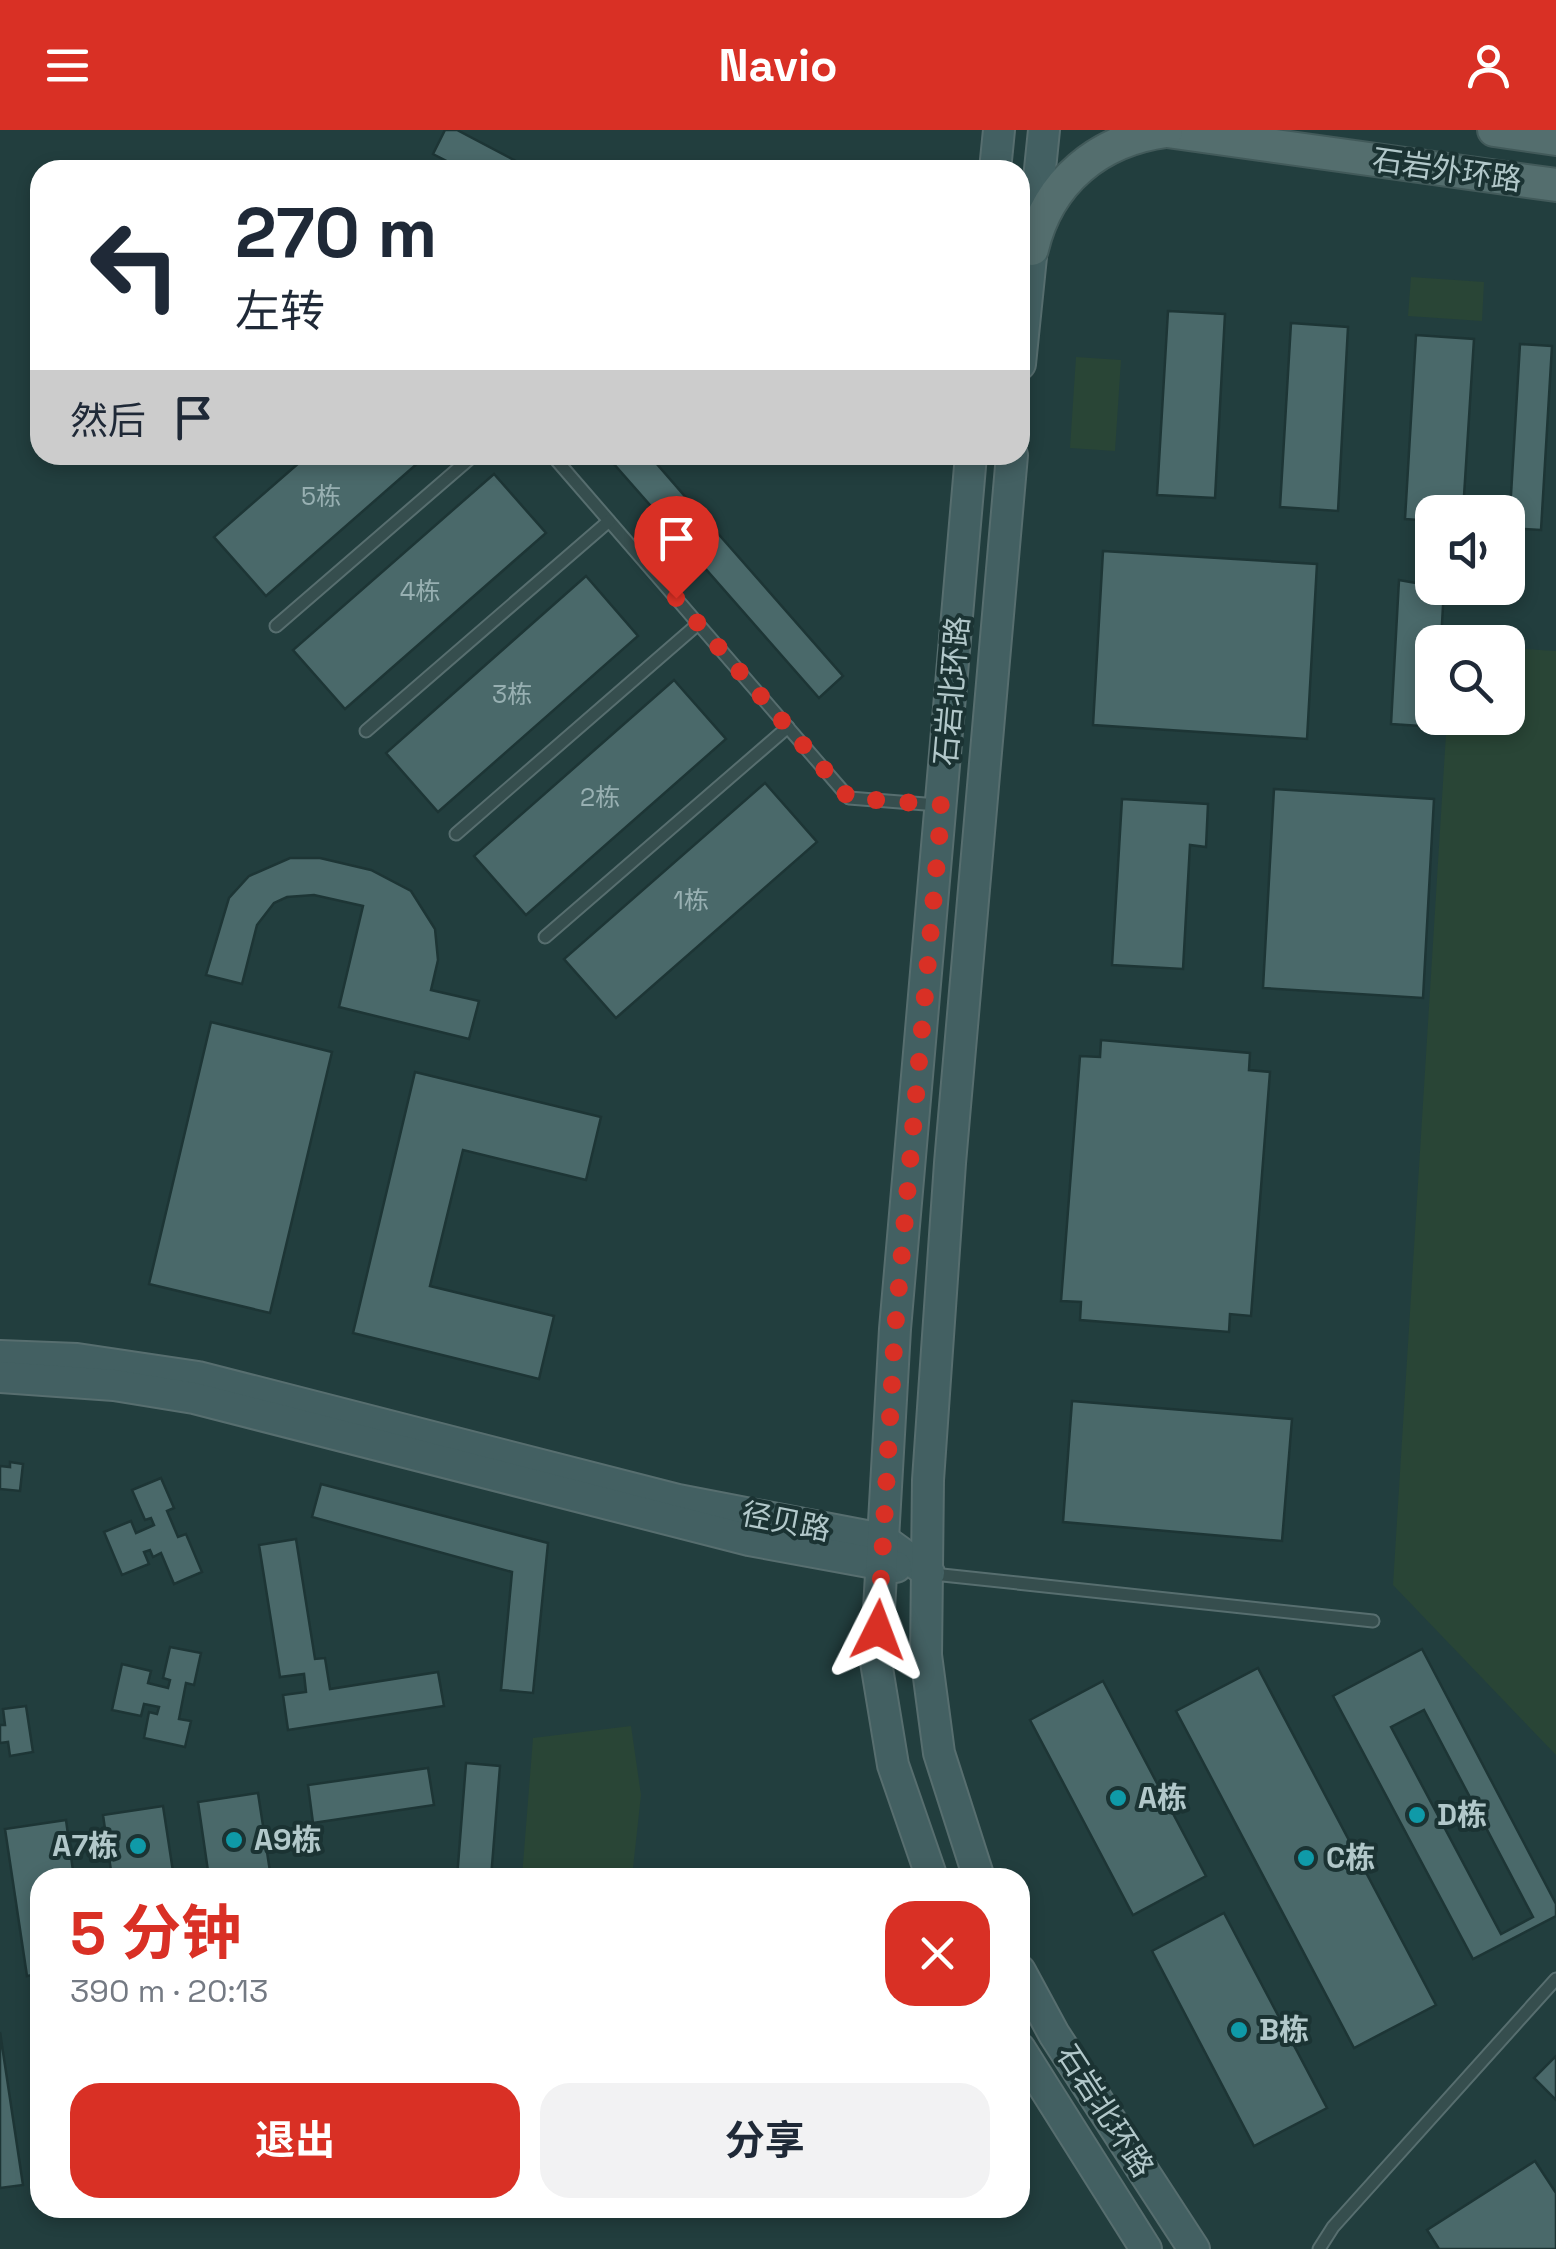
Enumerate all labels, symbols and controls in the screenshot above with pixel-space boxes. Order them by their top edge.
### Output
text: Navio [718,37,838,94]
icon: menu [40,38,95,93]
icon: person [1461,38,1516,93]
street label: 石岩外环路 [1370,140,1524,199]
text: 270 m [235,188,437,277]
icon: left [70,200,200,330]
text: 左转 [235,283,325,340]
icon: arrive [166,390,221,445]
text: 然后 [70,397,146,445]
house number: 5栋 [301,480,341,512]
map controls [1415,495,1525,735]
button: sound [1415,495,1525,605]
pin [634,496,719,599]
icon: arrive [649,511,704,566]
house number: 4栋 [400,575,440,607]
street label: 石岩北环路 [926,615,977,767]
button: search [1415,625,1525,735]
house number: 3栋 [492,678,532,710]
house number: 2栋 [580,781,620,813]
house number: 1栋 [673,884,709,916]
street label: 径贝路 [738,1494,834,1549]
position arrow [826,1578,930,1682]
place label: A栋 [1138,1778,1187,1817]
marker: A栋 [1107,1787,1129,1809]
place label: D栋 [1437,1795,1487,1834]
marker: D栋 [1406,1804,1428,1826]
place label: A9栋 [254,1820,322,1859]
place label: A7栋 [52,1826,118,1865]
marker: A9栋 [223,1829,245,1851]
marker: A7栋 [127,1835,149,1857]
place label: C栋 [1326,1838,1375,1877]
marker: C栋 [1295,1847,1317,1869]
text: 5 分钟 [70,1895,241,1972]
button: close [885,1901,990,2006]
text: 390 m · 20:13 [70,1971,268,2011]
place label: B栋 [1259,2010,1309,2049]
marker: B栋 [1228,2019,1250,2041]
street label: 石岩北环路 [1048,2037,1163,2184]
button: 退出 [70,2083,520,2198]
button: 分享 [540,2083,990,2198]

